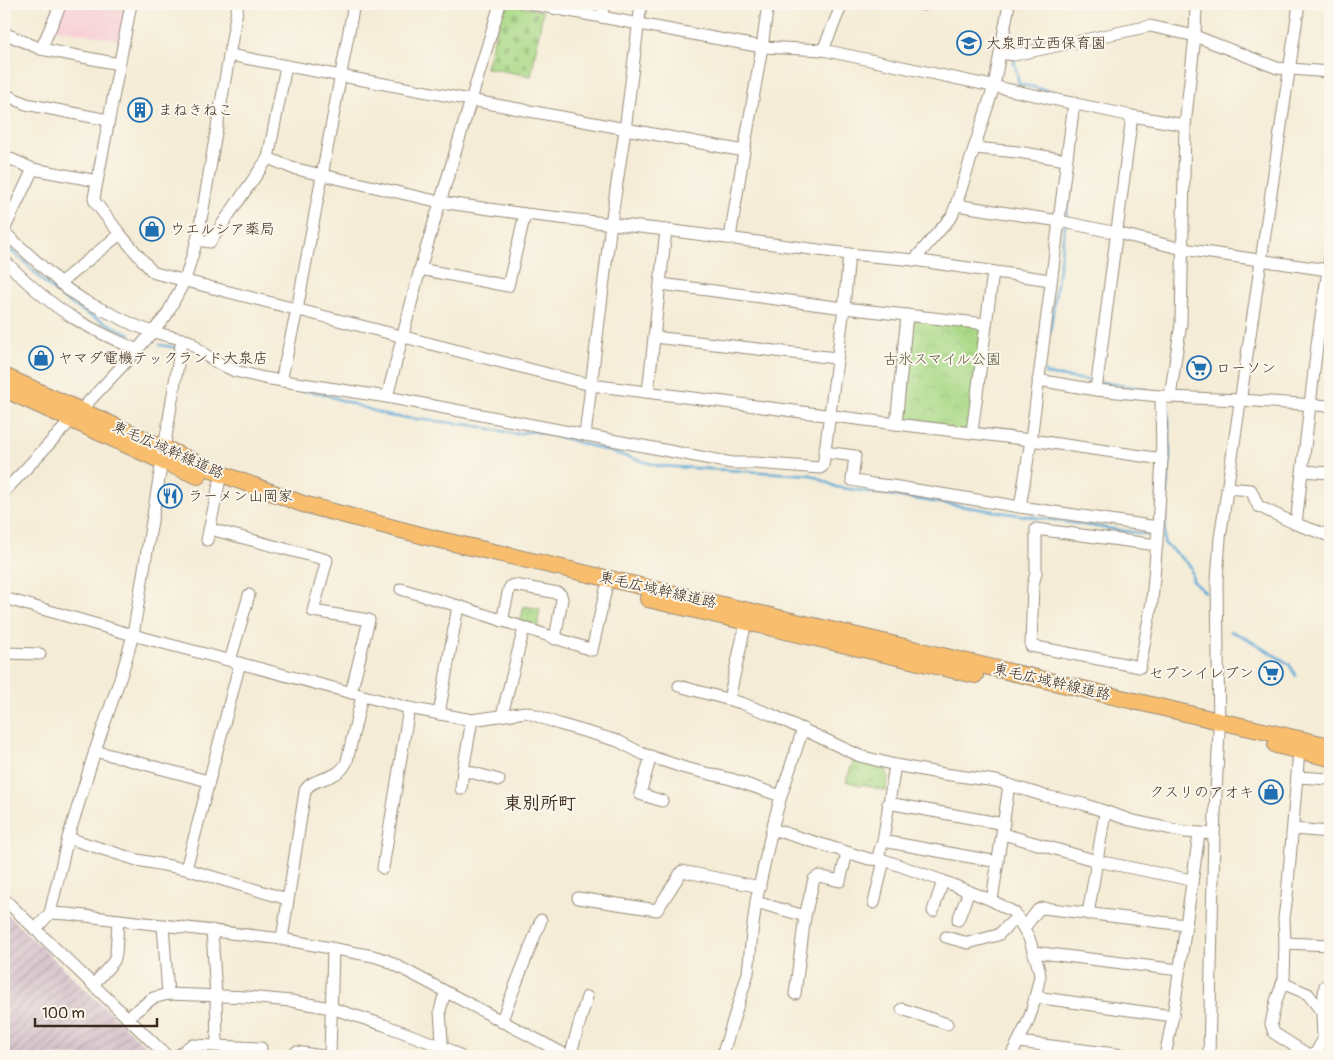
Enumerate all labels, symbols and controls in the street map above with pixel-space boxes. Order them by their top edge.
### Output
school or university icon: 大泉町立西保育園 [956,30,982,56]
place label: 大泉町立西保育園 [986,34,1106,53]
building icon: まねきねこ [127,97,153,123]
place label: まねきねこ [158,101,233,120]
shop icon: ウエルシア薬局 [139,216,165,242]
place label: ウエルシア薬局 [170,220,275,239]
shop icon: ヤマダ電機テックランド大泉店 [28,345,54,371]
place label: ヤマダ電機テックランド大泉店 [58,349,268,368]
park label: 古氷スマイル公園 [883,350,1001,369]
supermarket icon: ローソン [1186,355,1212,381]
place label: ローソン [1216,359,1276,378]
street label: 東毛広域幹線道路 [109,417,227,483]
restaurant icon: ラーメン山岡家 [157,483,183,509]
place label: ラーメン山岡家 [188,487,293,506]
street label: 東毛広域幹線道路 [597,567,719,613]
street label: 東毛広域幹線道路 [991,659,1113,705]
supermarket icon: セブンイレブン [1258,660,1284,686]
place label: セブンイレブン [1149,664,1254,683]
shop icon: クスリのアオキ [1258,779,1284,805]
place label: クスリのアオキ [1149,783,1254,802]
district label: 東別所町 [504,792,576,815]
scale bar [35,995,158,1027]
text: 100 m [42,1004,85,1023]

